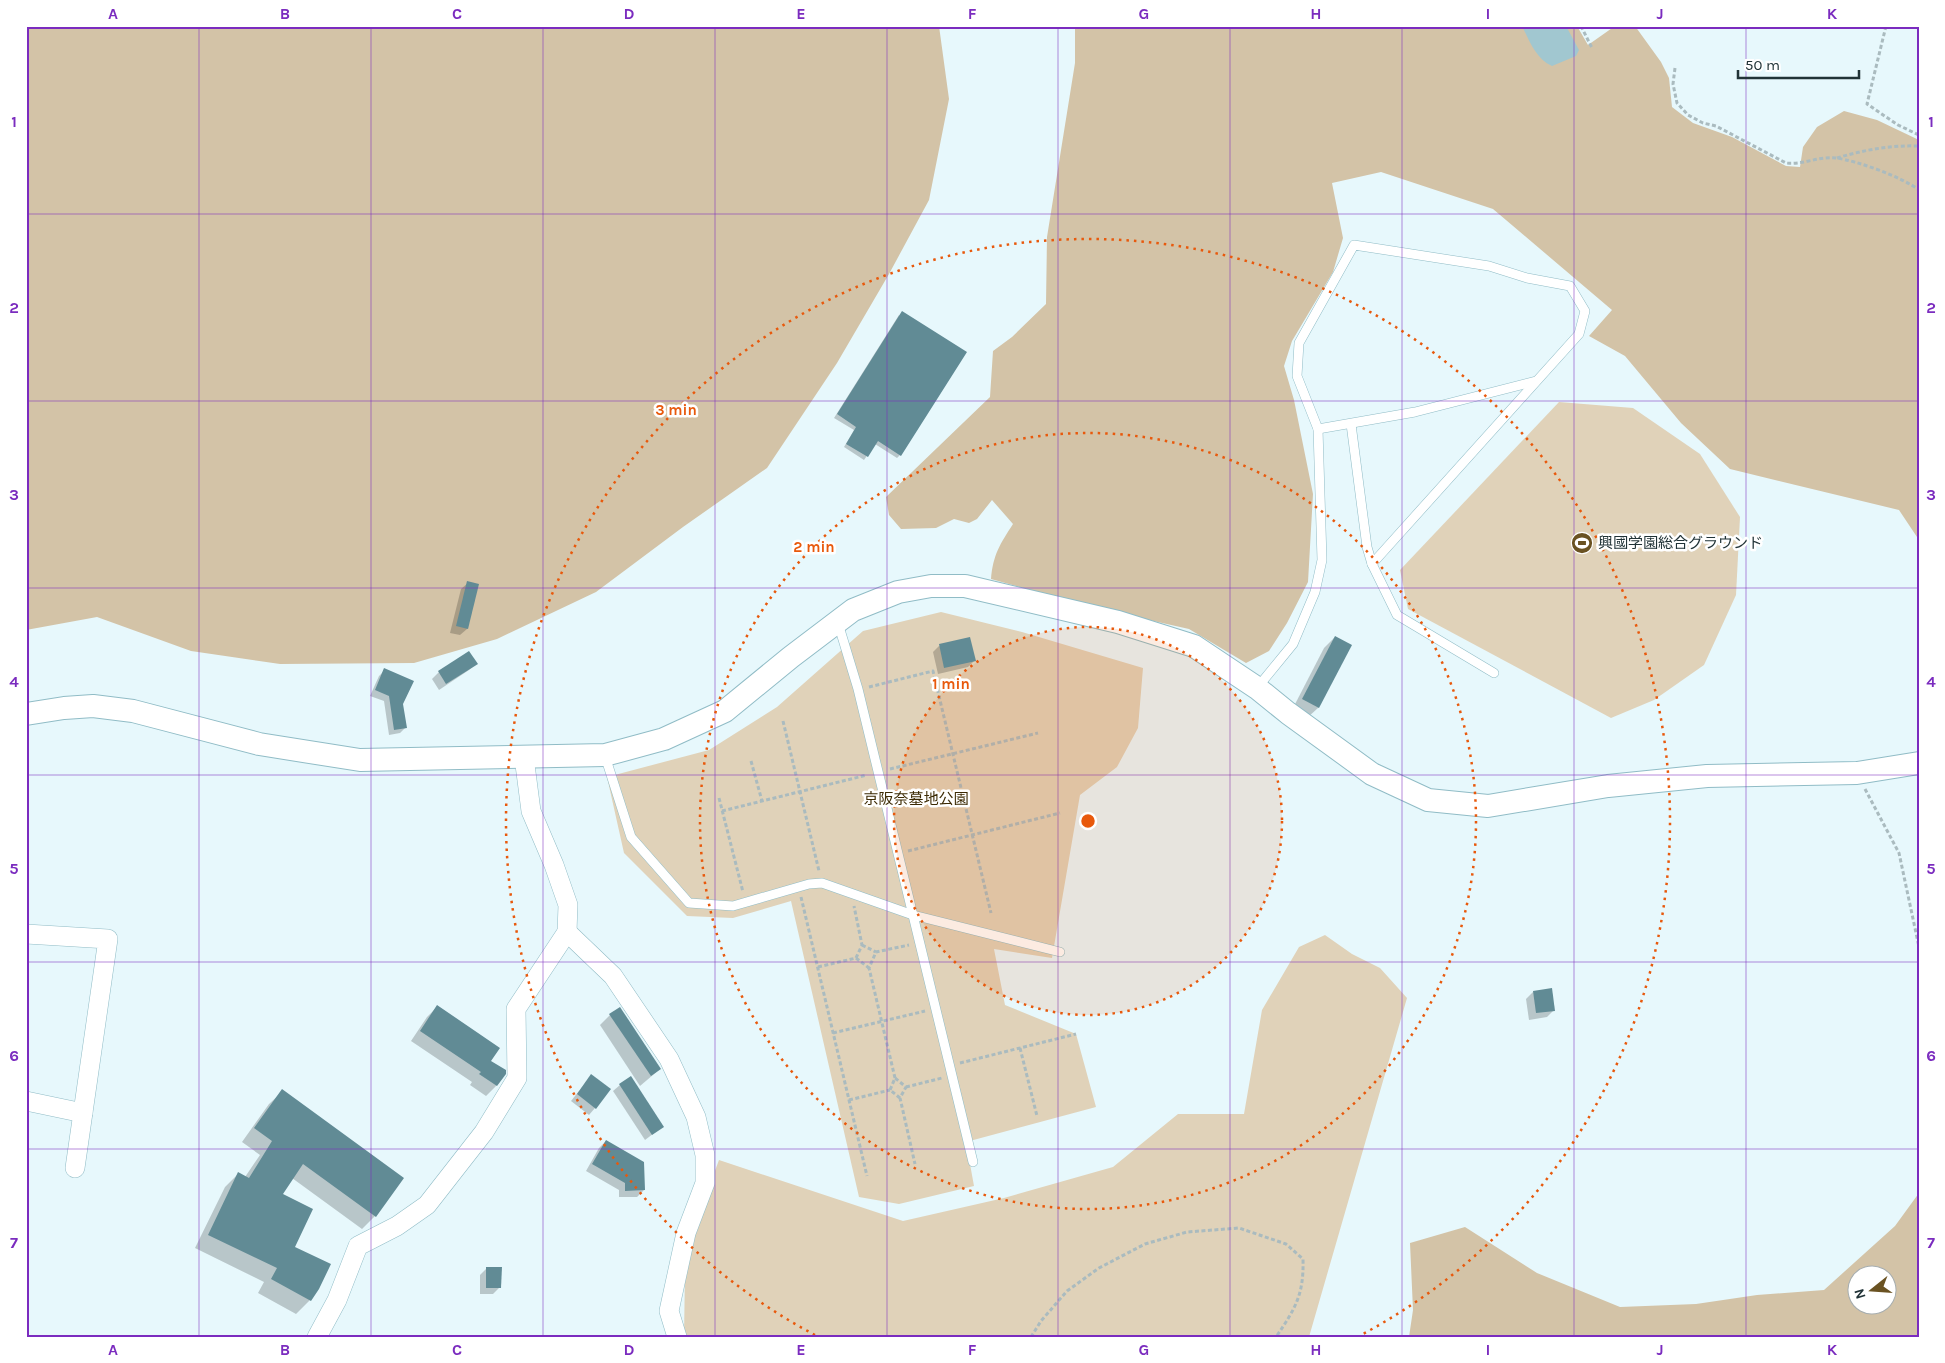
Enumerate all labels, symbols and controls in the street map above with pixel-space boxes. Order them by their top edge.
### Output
text: A [108,4,118,23]
text: B [280,4,290,23]
text: C [452,4,462,23]
text: D [624,4,635,23]
text: E [796,4,806,23]
text: F [968,4,977,23]
text: G [1139,4,1149,23]
text: H [1310,4,1322,23]
text: I [1486,4,1490,23]
text: J [1656,4,1664,23]
text: K [1827,4,1838,23]
scale bar [1738,48,1859,80]
text: 50 m [1745,56,1780,74]
text: 1 [11,112,17,131]
text: 1 [1928,112,1934,131]
text: 2 [9,298,19,317]
text: 2 [1926,298,1936,317]
text: 3 min [655,401,697,419]
text: 3 [9,485,19,504]
text: 3 [1926,485,1936,504]
sports icon: 興國学園総合グラウンド [1570,531,1594,555]
place label: 興國学園総合グラウンド [1598,534,1763,552]
text: 2 min [793,538,835,556]
text: 4 [9,672,19,691]
text: 4 [1926,672,1936,691]
text: 1 min [932,675,970,693]
park label: 京阪奈墓地公園 [863,790,969,808]
centre of rings [1079,812,1097,830]
text: 5 [9,859,19,878]
text: 5 [1926,859,1936,878]
text: 6 [9,1046,19,1065]
text: 6 [1926,1046,1936,1065]
text: 7 [10,1233,18,1252]
text: 7 [1927,1233,1935,1252]
north arrow [1848,1266,1898,1316]
text: N [1850,1286,1870,1301]
text: A [108,1340,118,1359]
text: B [280,1340,290,1359]
text: C [452,1340,462,1359]
text: D [624,1340,635,1359]
text: E [796,1340,806,1359]
text: F [968,1340,977,1359]
text: G [1139,1340,1149,1359]
text: H [1310,1340,1322,1359]
text: I [1486,1340,1490,1359]
text: J [1656,1340,1664,1359]
text: K [1827,1340,1838,1359]

